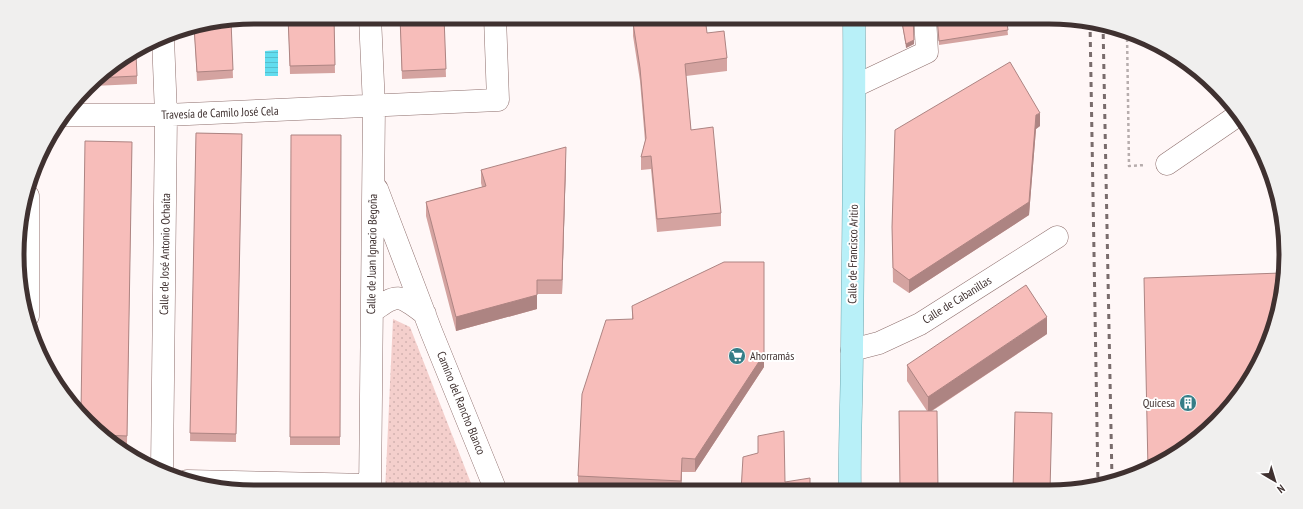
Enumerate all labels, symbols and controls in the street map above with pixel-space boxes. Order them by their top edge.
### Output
street label: Travesía de Camilo José Cela [161,103,279,122]
street label: Calle de José Antonio Ochaíta [156,193,173,315]
street label: Calle de Juan Ignacio Begoña [363,194,380,314]
street label: Calle de Francisco Aritio [844,204,861,304]
street label: Calle de Cabanillas [920,272,994,327]
supermarket icon: Ahorramás [727,346,747,366]
place label: Ahorramás [750,348,794,363]
street label: Camino del Rancho Blanco [434,349,489,457]
building icon: Quicesa [1178,393,1198,413]
place label: Quicesa [1143,395,1175,410]
north arrow [1255,461,1295,501]
text: N [1274,482,1288,496]

